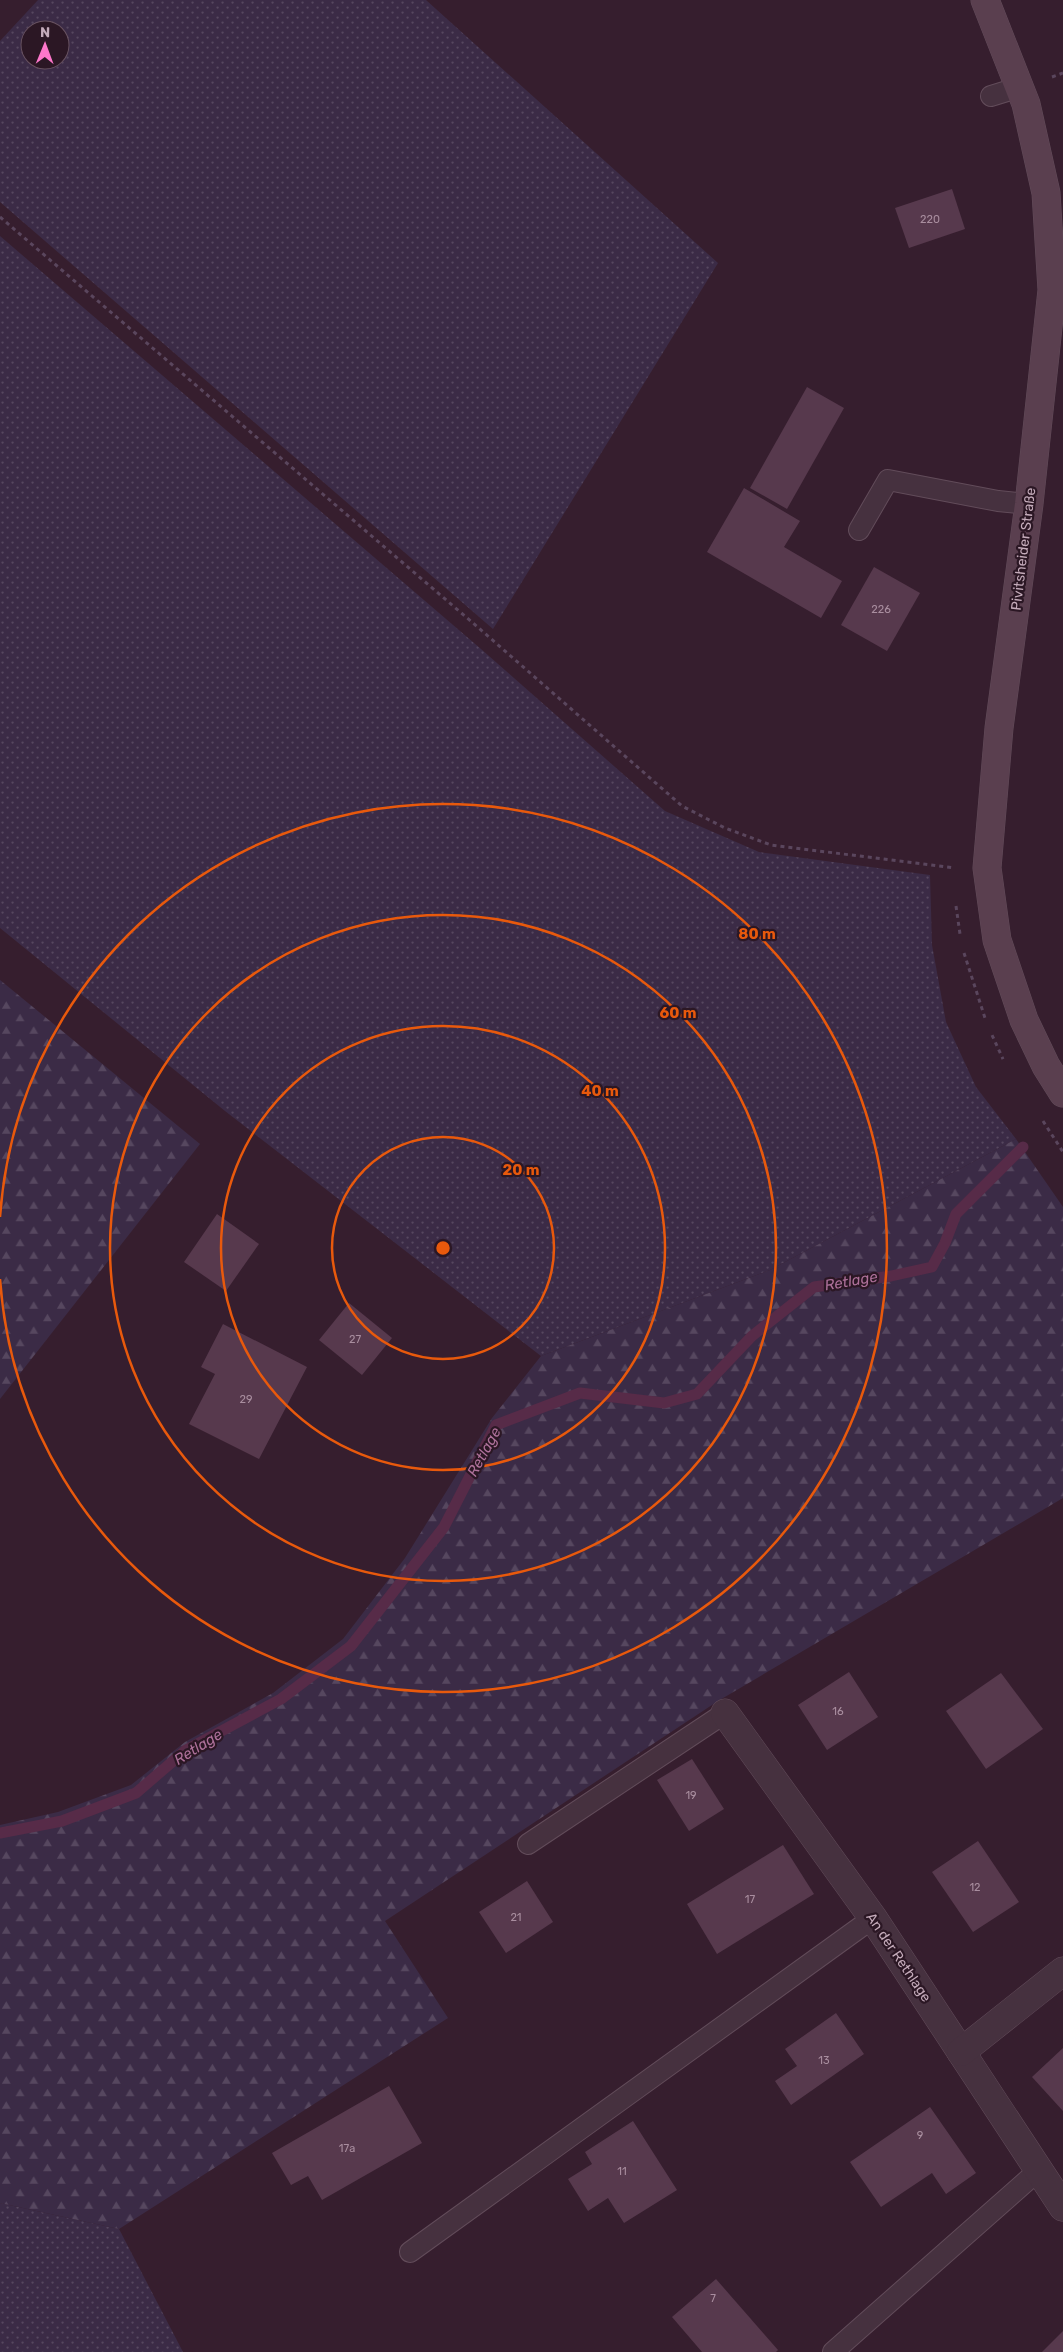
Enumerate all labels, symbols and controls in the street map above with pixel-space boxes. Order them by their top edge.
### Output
north arrow [20,20,70,70]
text: N [40,24,50,41]
house number: 220 [920,213,940,226]
street label: Pivitsheider Straße [1008,486,1039,611]
house number: 226 [871,603,891,616]
text: 80 m [738,925,776,943]
text: 60 m [660,1004,696,1022]
text: 40 m [581,1082,619,1100]
text: 20 m [503,1161,539,1179]
centre of rings [434,1239,452,1257]
water label: Retlage [823,1267,880,1295]
house number: 27 [349,1333,361,1346]
house number: 29 [240,1393,252,1406]
water label: Retlage [463,1424,505,1480]
house number: 16 [832,1705,844,1718]
water label: Retlage [171,1725,226,1769]
house number: 19 [685,1789,697,1802]
house number: 12 [969,1881,981,1894]
house number: 17 [745,1893,756,1906]
street label: An der Rethlage [862,1909,935,2005]
house number: 21 [510,1911,522,1924]
house number: 13 [818,2054,830,2067]
house number: 9 [917,2129,923,2142]
house number: 17a [339,2142,355,2155]
house number: 11 [617,2165,627,2178]
house number: 7 [710,2292,716,2305]

